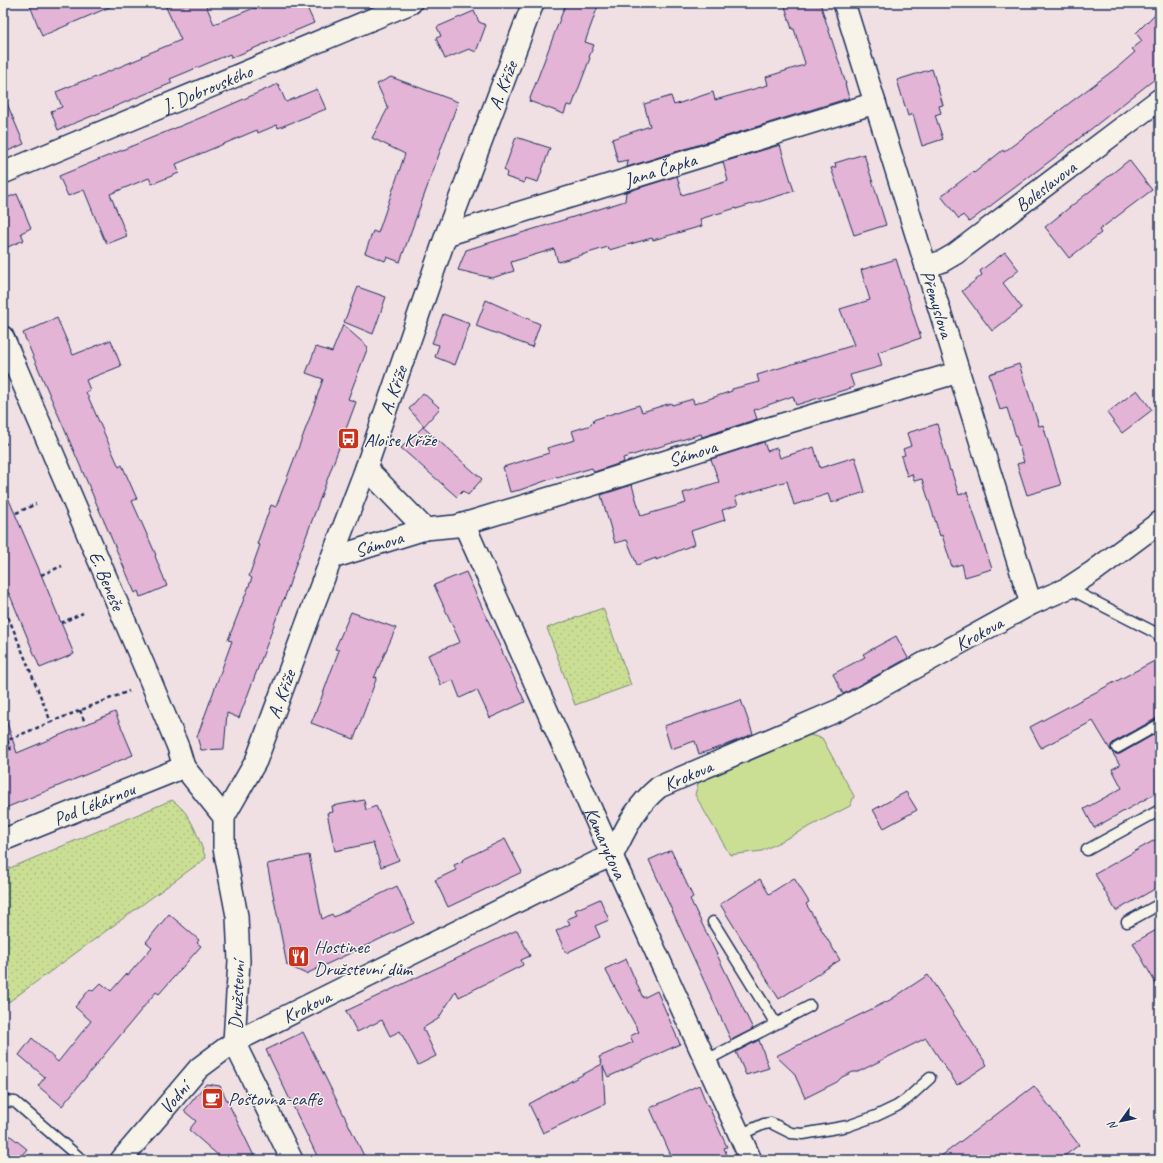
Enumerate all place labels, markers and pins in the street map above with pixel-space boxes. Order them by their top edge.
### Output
bus stop icon: Aloise Kříže [335,426,361,452]
place label: Aloise Kříže [364,428,438,452]
place label: Hostinec Družstevní dům [314,935,414,981]
restaurant icon: Hostinec Družstevní dům [286,944,312,970]
cafe icon: Poštovna-caffe [199,1085,225,1111]
place label: Poštovna-caffe [228,1087,324,1111]

